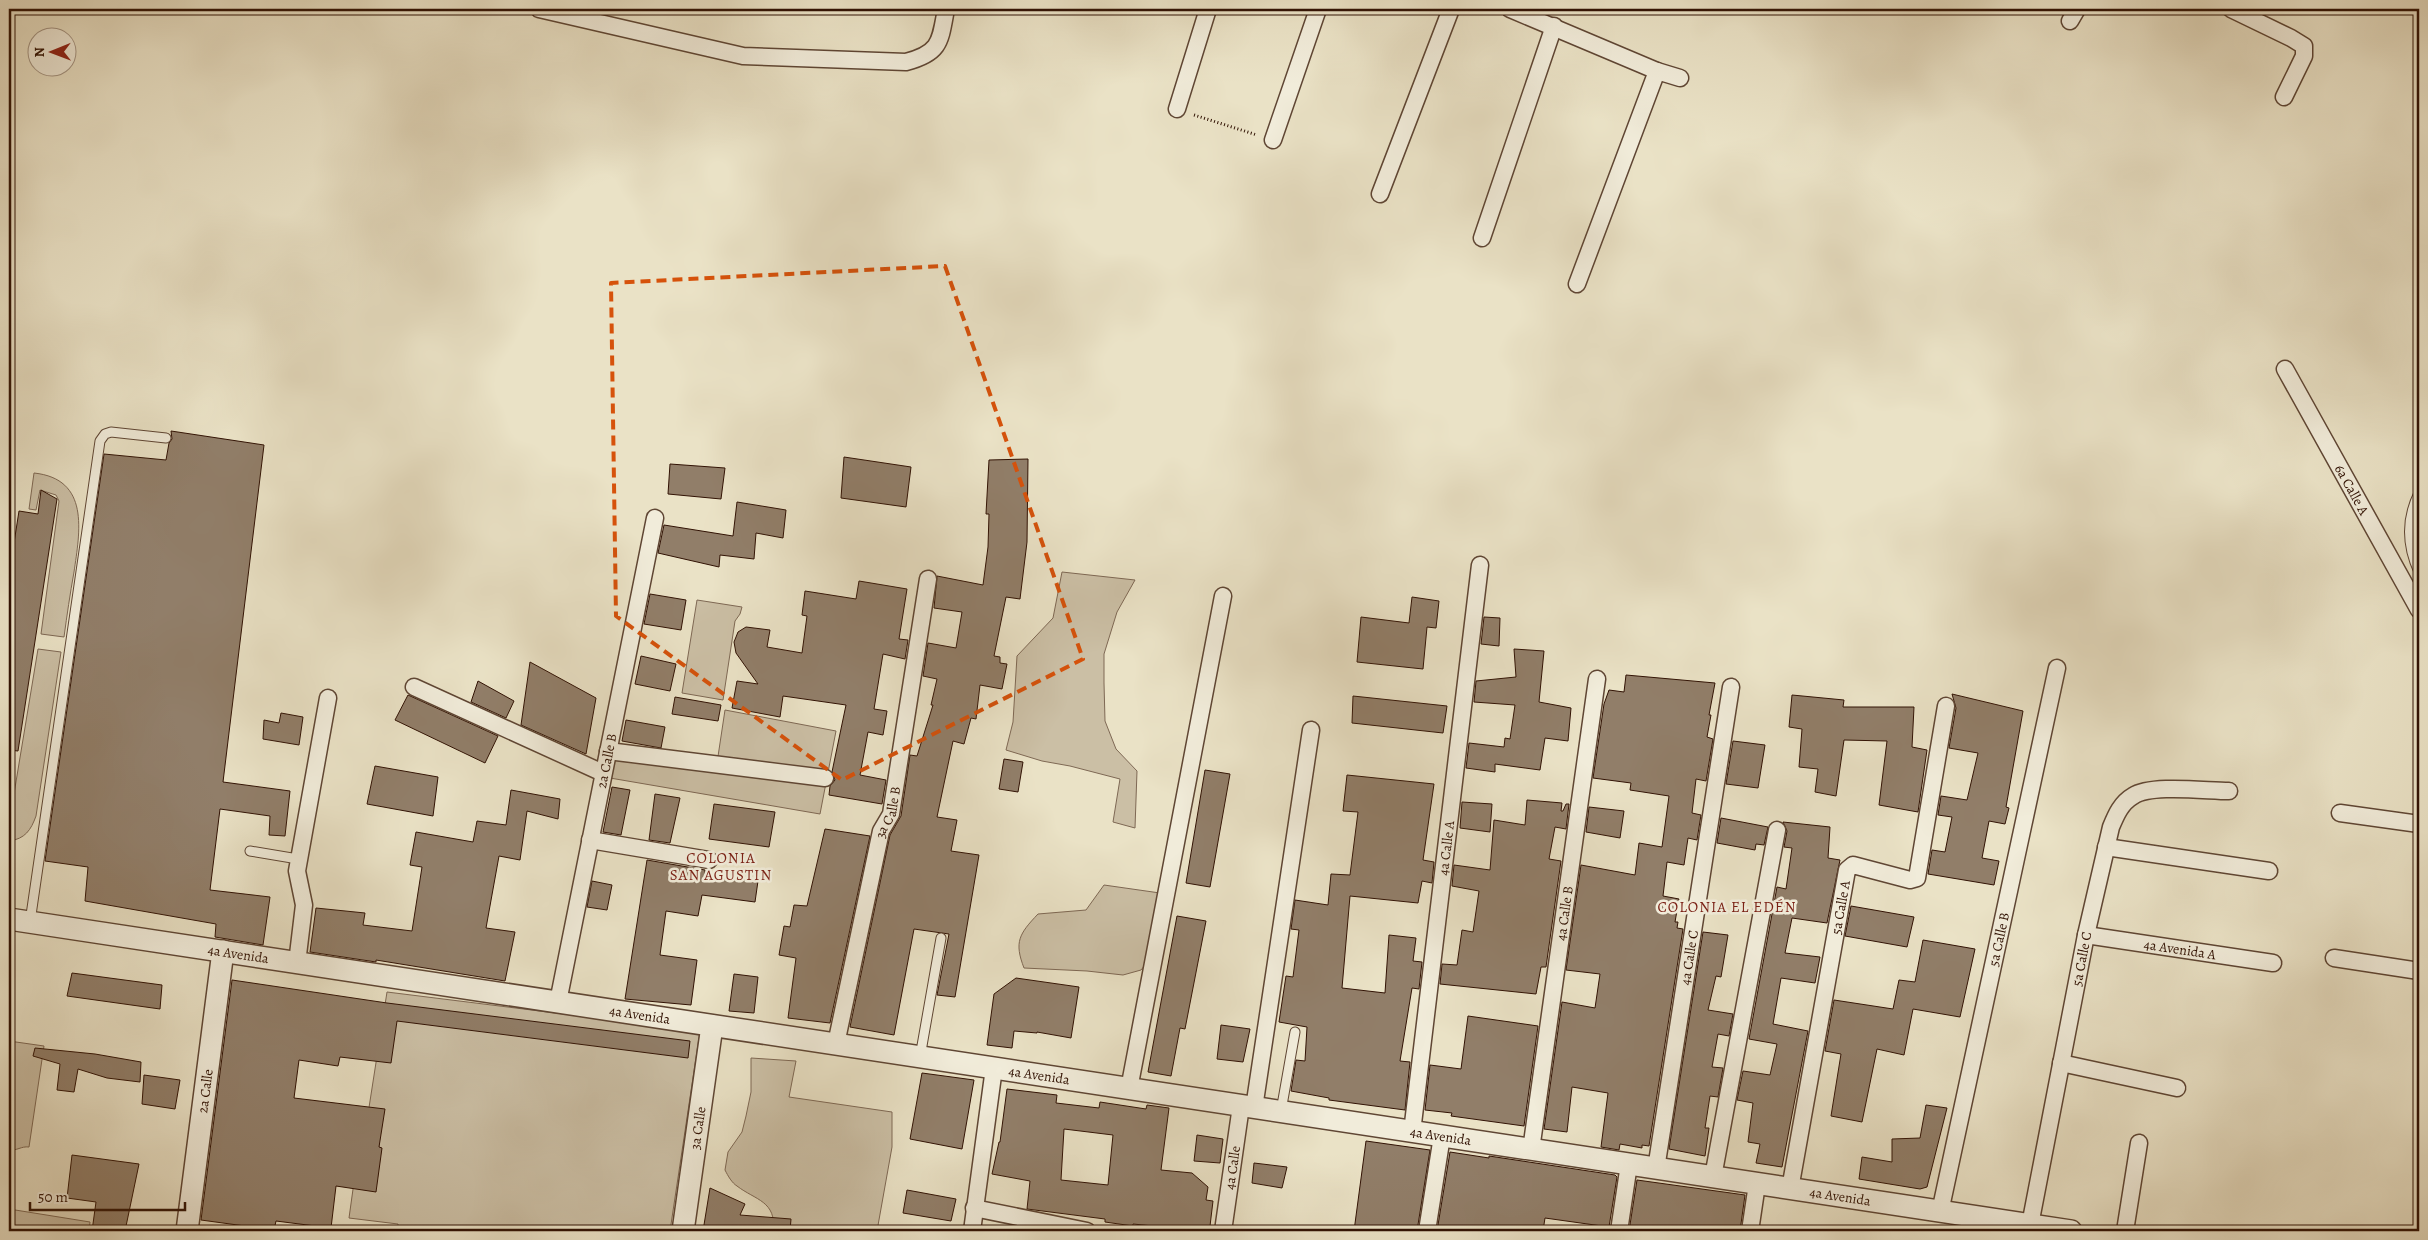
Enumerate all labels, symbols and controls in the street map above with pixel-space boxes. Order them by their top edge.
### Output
north arrow [28,28,78,78]
text: N [30,47,49,57]
street label: 6a Calle A [2330,461,2374,519]
street label: 2a Calle B [592,732,622,790]
street label: 3a Calle B [871,785,905,840]
street label: 4a Calle A [1434,819,1459,877]
district label: COLONIA SAN AGUSTIN [670,848,772,885]
street label: 5a Calle A [1827,878,1855,936]
street label: 4a Calle B [1551,885,1578,942]
district label: COLONIA EL EDÉN [1658,897,1796,917]
street label: 5a Calle B [1984,911,2014,968]
street label: 4a Calle C [1676,928,1703,987]
street label: 5a Calle C [2067,930,2096,988]
street label: 4a Avenida A [2143,935,2218,964]
street label: 4a Avenida [206,940,271,968]
street label: 4a Avenida [608,1001,672,1029]
street label: 4a Avenida [1007,1061,1072,1089]
street label: 2a Calle [193,1068,218,1114]
street label: 3a Calle [686,1105,711,1151]
street label: 4a Avenida [1409,1122,1473,1150]
street label: 4a Calle [1220,1145,1245,1191]
scale bar [30,1180,185,1212]
street label: 4a Avenida [1808,1183,1872,1211]
text: 50 m [38,1187,68,1207]

